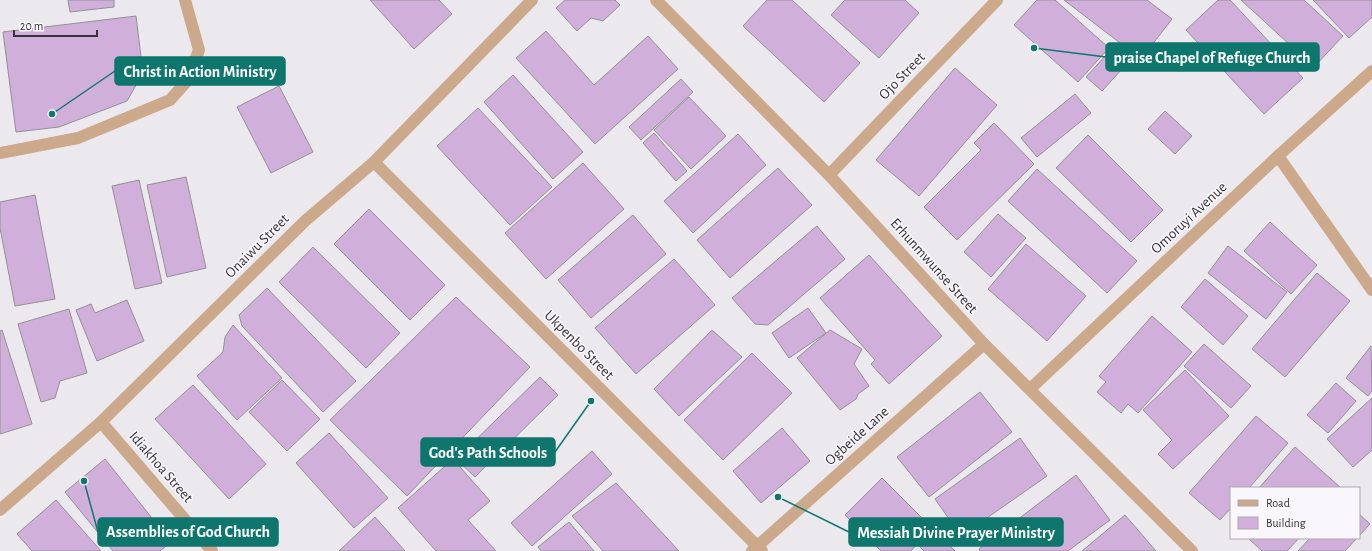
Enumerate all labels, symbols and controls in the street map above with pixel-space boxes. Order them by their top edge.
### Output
scale bar [14,12,97,38]
text: 20 m [20,20,43,32]
callout: praise Chapel of Refuge Church [1106,43,1319,71]
street label: Ojo Street [876,49,928,102]
text: praise Chapel of Refuge Church [1113,50,1311,66]
callout: Christ in Action Ministry [115,57,285,85]
text: Christ in Action Ministry [123,64,277,81]
street label: Omoruyi Avenue [1148,179,1230,257]
street label: Onaiwu Street [222,211,292,281]
street label: Erhunmwunse Street [888,216,981,317]
street label: Ukpenbo Street [541,307,617,383]
street label: Ogbeide Lane [822,404,892,468]
street label: Idiakhoa Street [126,429,196,506]
callout: God's Path Schools [421,438,555,466]
text: God's Path Schools [429,445,547,461]
legend [1230,487,1360,539]
text: Road [1266,497,1290,509]
text: Building [1266,517,1306,529]
callout: Assemblies of God Church [98,518,278,546]
callout: Messiah Divine Prayer Ministry [849,518,1063,546]
text: Assemblies of God Church [106,524,270,540]
text: Messiah Divine Prayer Ministry [857,525,1056,542]

